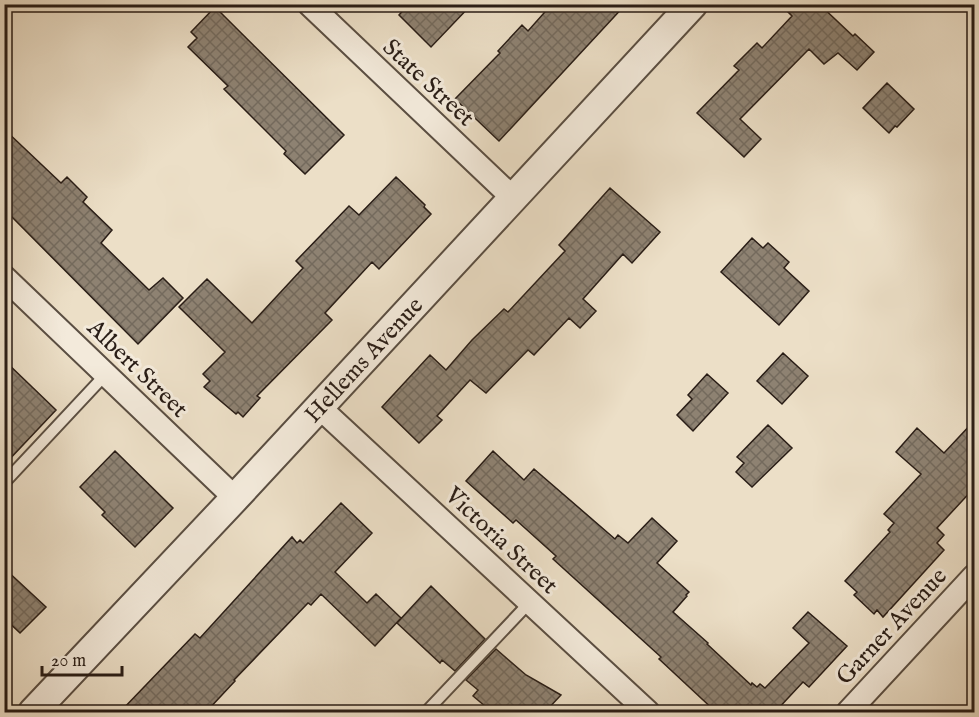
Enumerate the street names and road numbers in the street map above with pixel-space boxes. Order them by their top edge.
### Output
street label: State Street [375,33,481,134]
street label: Hellems Avenue [298,291,430,430]
street label: Albert Street [79,313,194,425]
street label: Victoria Street [437,480,564,601]
street label: Garner Avenue [830,562,954,692]

